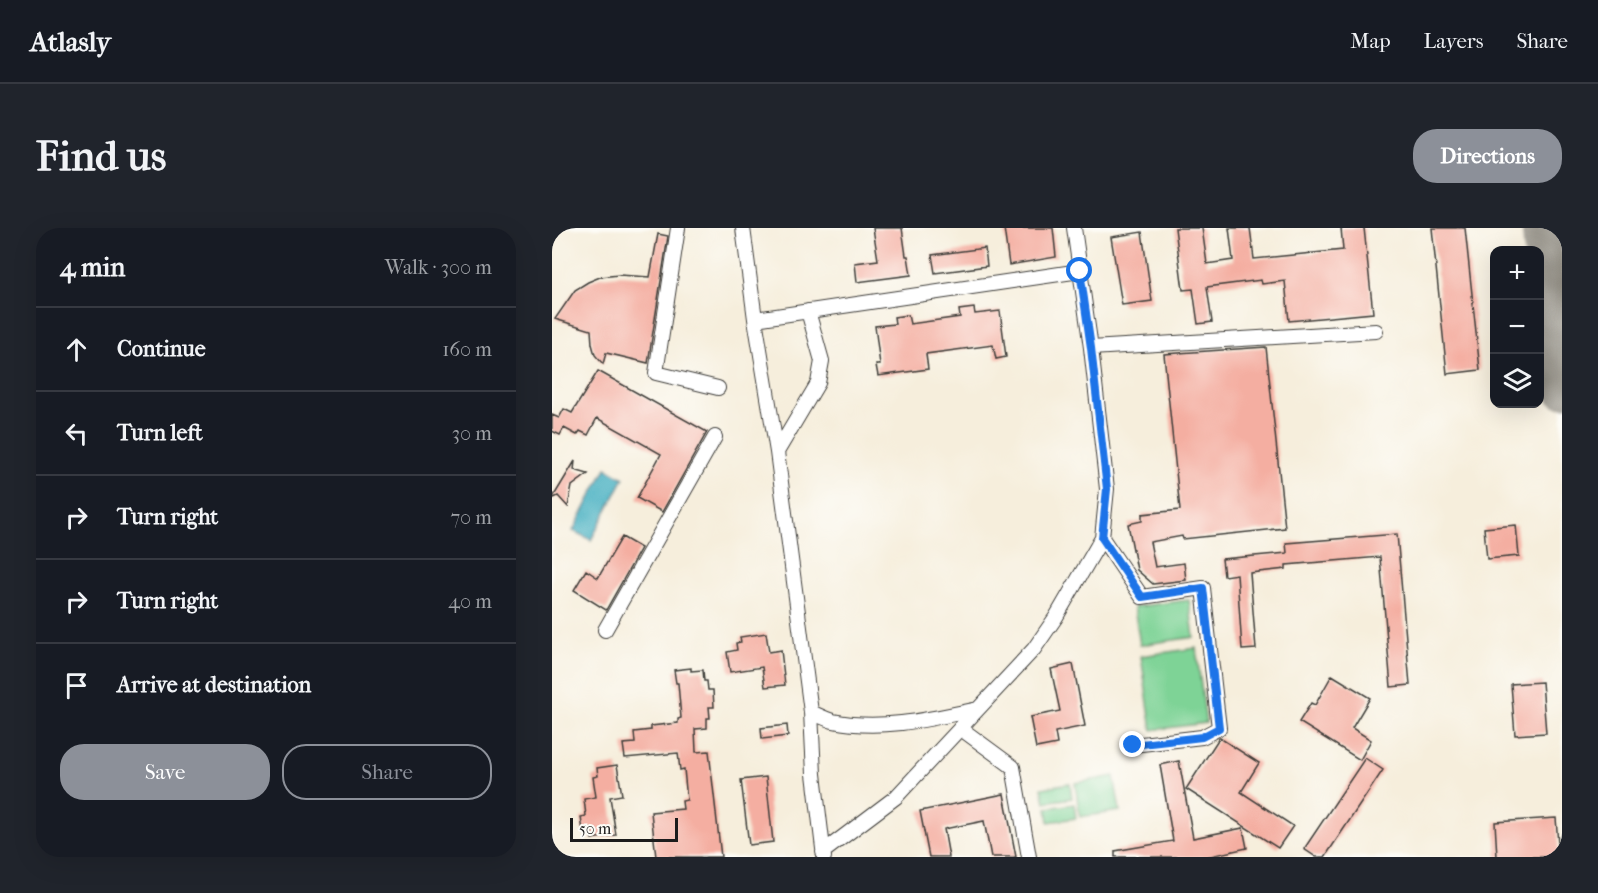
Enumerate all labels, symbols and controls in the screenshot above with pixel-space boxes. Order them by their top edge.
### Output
text: Atlasly [30,25,111,58]
text: Map [1350,29,1391,53]
text: Layers [1424,29,1483,53]
text: Share [1516,29,1568,53]
button: Directions [1413,129,1562,183]
text: Find us [36,132,166,181]
map controls [1490,246,1544,408]
button: + [1490,246,1544,300]
text: 4 min [60,252,125,283]
text: Walk · 300 m [385,256,492,279]
route start [1066,257,1092,283]
button: − [1490,300,1544,354]
icon: ahead [60,333,93,366]
text: Continue [117,336,206,362]
text: 160 m [442,338,492,361]
button: layers [1490,354,1544,408]
icon: left [60,417,93,450]
text: Turn left [117,420,203,446]
text: 30 m [452,422,492,445]
icon: right [60,501,93,534]
text: Turn right [117,504,218,530]
text: 70 m [450,506,492,529]
icon: right [60,585,93,618]
text: Turn right [117,588,218,614]
text: 40 m [448,590,492,613]
icon: arrive [60,669,93,702]
text: Arrive at destination [117,672,311,698]
route end [1119,731,1145,757]
button: Save [60,744,270,800]
button: Share [282,744,492,800]
scale bar [570,815,678,842]
text: 50 m [579,819,611,838]

